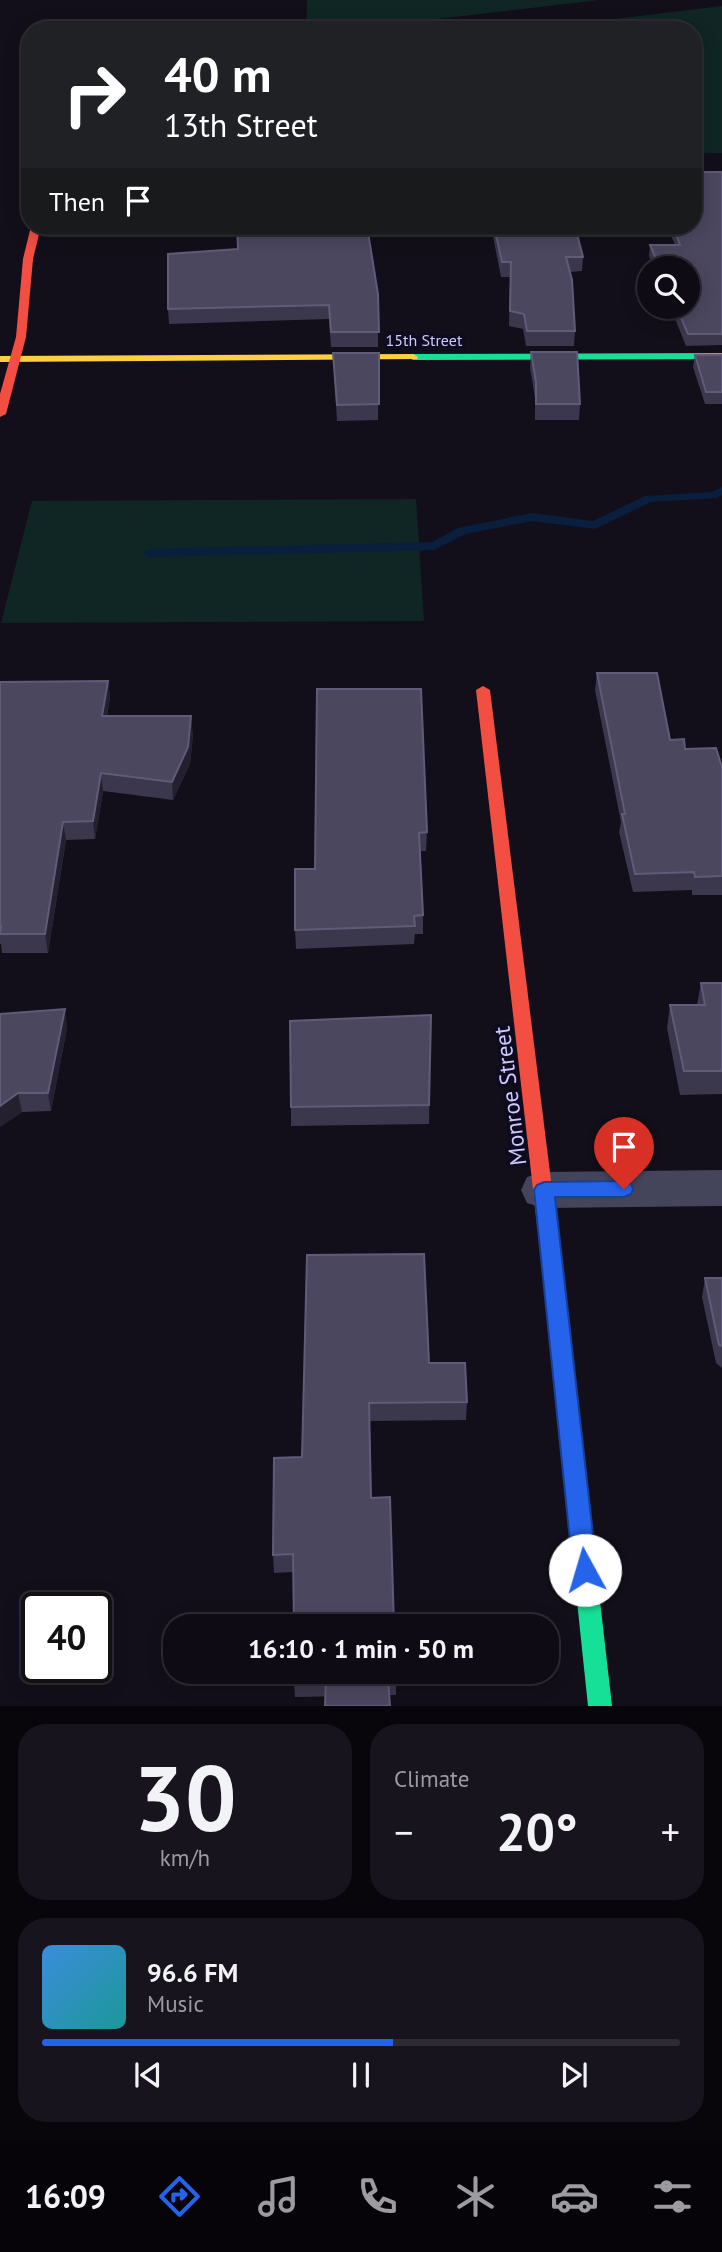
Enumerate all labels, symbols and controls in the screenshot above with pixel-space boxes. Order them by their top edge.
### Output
text: 40 m [164,42,271,106]
icon: right [49,49,140,140]
text: 13th Street [164,104,318,146]
icon: arrive [119,182,157,220]
text: Then [49,185,105,218]
map controls [637,256,700,319]
button: search [637,256,700,319]
street label: 15th Street [386,330,463,350]
street label: Monroe Street [487,1025,532,1167]
pin [594,1117,654,1189]
icon: arrive [605,1128,643,1166]
position arrow [548,1533,622,1607]
speed limit sign: 40 [21,1592,112,1683]
text: 16:10 · 1 min · 50 m [248,1632,474,1665]
text: 30 [133,1738,237,1856]
text: Climate [394,1764,469,1793]
text: 20° [496,1798,578,1865]
text: − [394,1807,413,1856]
text: + [661,1807,680,1856]
text: km/h [160,1843,210,1872]
text: 96.6 FM [147,1956,238,1989]
text: Music [147,1989,204,2018]
icon: previous [129,2056,167,2094]
icon: pause [342,2056,380,2094]
icon: next [555,2056,593,2094]
icon: directions [155,2172,204,2221]
icon: music [254,2172,303,2221]
icon: phone [353,2172,402,2221]
icon: climate [451,2172,500,2221]
icon: car [550,2172,599,2221]
icon: filters [648,2172,697,2221]
text: 16:09 [25,2175,106,2217]

